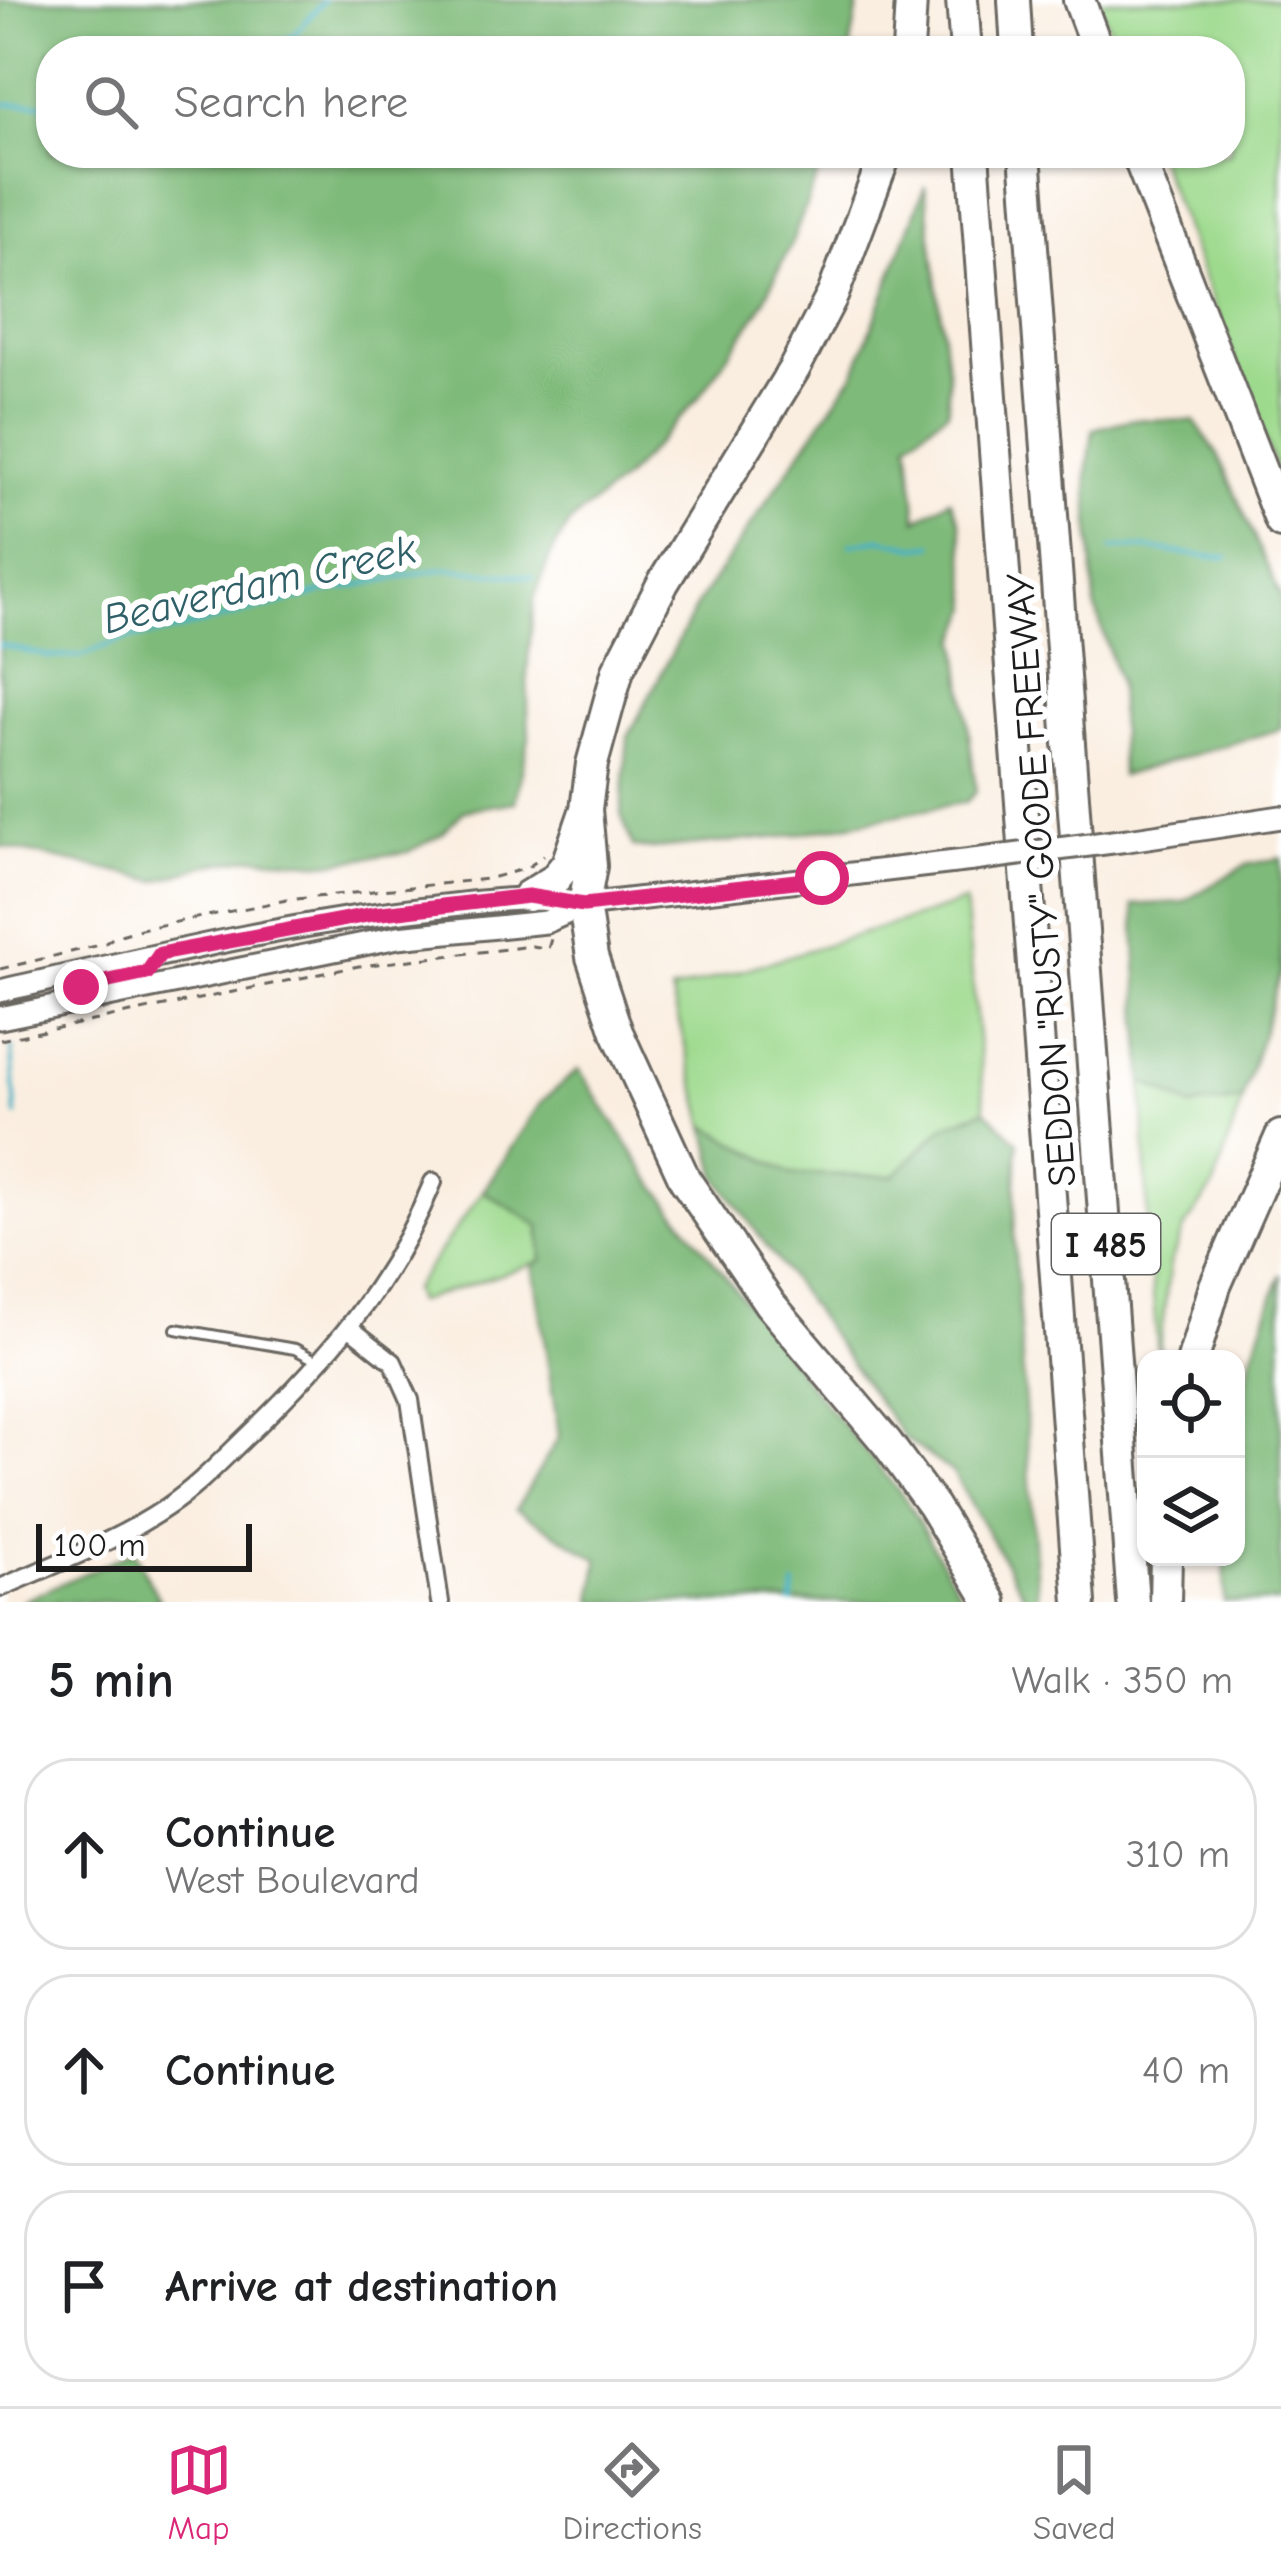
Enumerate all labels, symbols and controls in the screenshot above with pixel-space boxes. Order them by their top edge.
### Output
search box [36,36,1245,168]
icon: search [78,69,144,135]
text: Search here [174,76,408,128]
water label: Beaverdam Creek [98,525,421,644]
street label: SEDDON "RUSTY" GOODE FREEWAY [998,572,1085,1188]
route start [795,851,849,905]
route end [54,960,108,1014]
road number: I 485 [1052,1214,1160,1274]
map controls [1137,1350,1245,1566]
button: locate [1137,1350,1245,1458]
button: layers [1137,1458,1245,1566]
scale bar [36,1518,252,1571]
text: 100 m [54,1526,146,1564]
text: 5 min [48,1651,174,1710]
text: Walk · 350 m [1011,1658,1233,1703]
text: Continue [165,1806,335,1858]
icon: ahead [51,1821,117,1887]
text: 310 m [1126,1832,1230,1877]
text: West Boulevard [165,1858,420,1903]
icon: ahead [51,2037,117,2103]
text: Continue [165,2044,335,2096]
text: 40 m [1142,2048,1230,2093]
icon: arrive [51,2253,117,2319]
text: Arrive at destination [165,2260,558,2312]
tab: Map [166,2437,232,2547]
tab: Directions [563,2437,702,2547]
tab: Saved [1033,2437,1115,2547]

